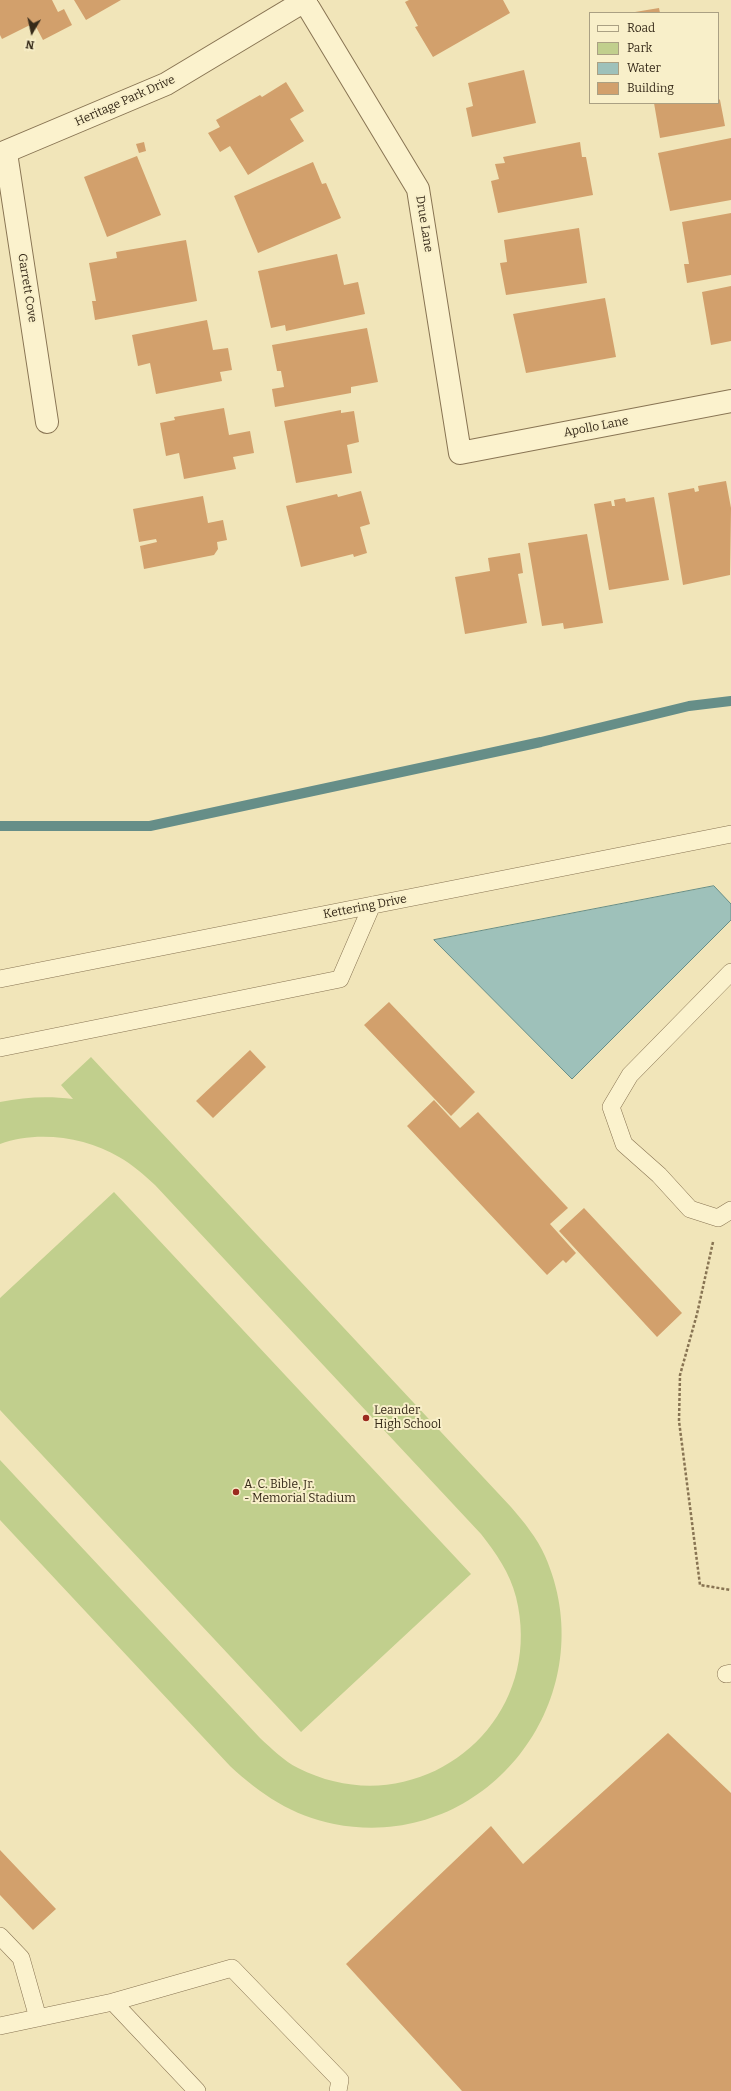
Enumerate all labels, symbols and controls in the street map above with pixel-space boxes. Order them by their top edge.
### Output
north arrow [12,12,52,52]
legend [589,12,719,104]
text: Road [627,21,655,35]
text: N [25,37,35,51]
text: Park [627,41,652,55]
text: Water [627,61,661,75]
street label: Heritage Park Drive [73,72,177,130]
text: Building [627,81,674,95]
street label: Drue Lane [412,195,436,253]
street label: Garrett Cove [14,252,40,324]
street label: Apollo Lane [562,414,630,440]
street label: Kettering Drive [322,892,408,922]
place label: Leander High School [374,1404,441,1432]
marker: Leander High School [361,1413,371,1423]
place label: A. C. Bible, Jr. - Memorial Stadium [244,1478,356,1506]
marker: A. C. Bible, Jr. - Memorial Stadium [231,1487,241,1497]

